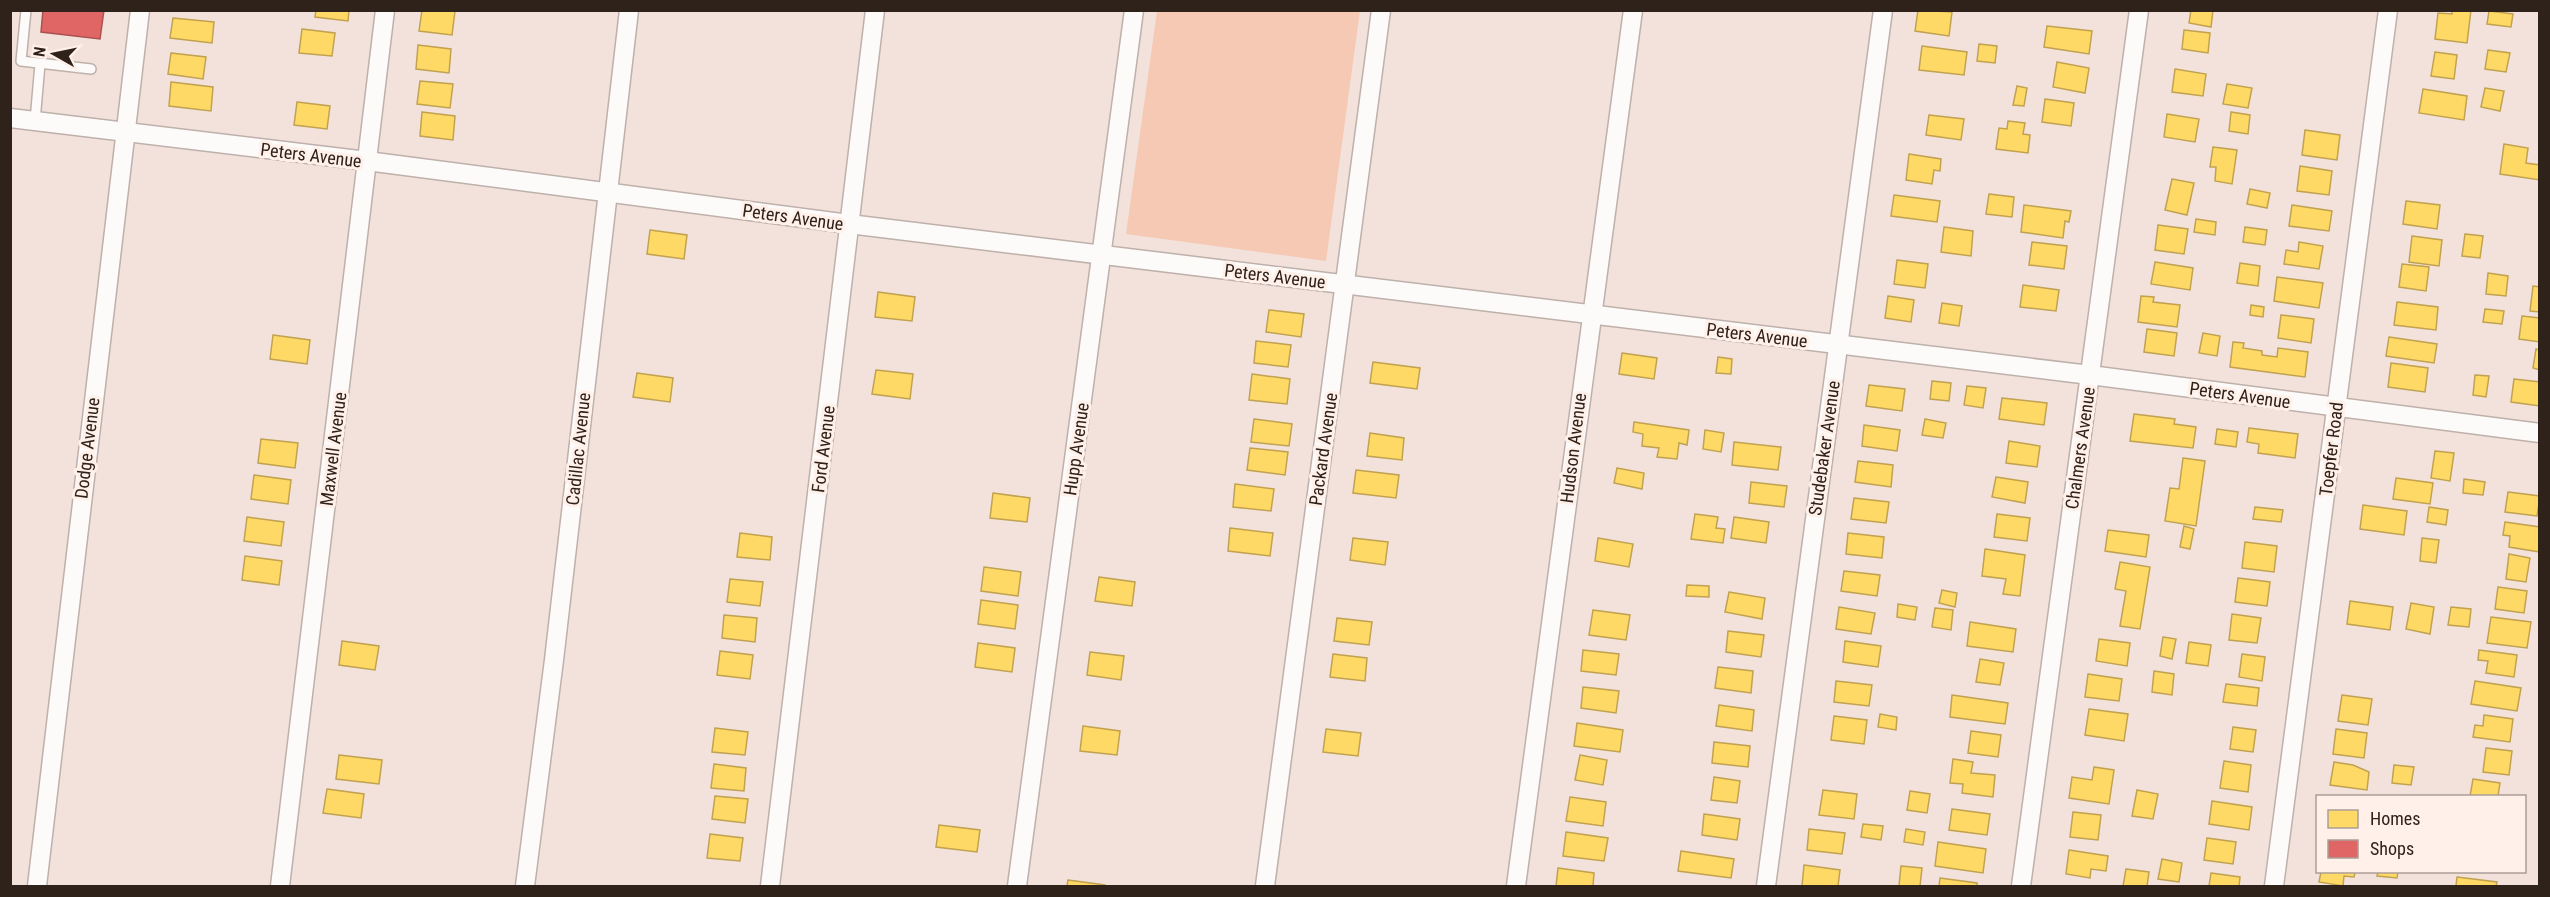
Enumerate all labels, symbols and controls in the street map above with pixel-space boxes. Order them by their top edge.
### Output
north arrow [24,24,84,84]
text: N [30,45,50,58]
street label: Peters Avenue [259,138,363,172]
street label: Peters Avenue [741,200,845,234]
street label: Peters Avenue [1223,259,1327,293]
street label: Peters Avenue [1705,318,1809,352]
street label: Peters Avenue [2188,378,2292,412]
street label: Studebaker Avenue [1804,379,1844,517]
street label: Chalmers Avenue [2061,385,2099,511]
street label: Maxwell Avenue [316,391,350,507]
street label: Packard Avenue [1305,391,1341,507]
street label: Cadillac Avenue [562,392,594,506]
street label: Hudson Avenue [1556,392,1590,504]
street label: Dodge Avenue [70,396,104,500]
street label: Hupp Avenue [1059,401,1093,497]
street label: Toepfer Road [2315,401,2347,497]
street label: Ford Avenue [807,404,839,494]
legend [2316,795,2526,873]
text: Homes [2370,808,2420,829]
text: Shops [2370,838,2414,859]

